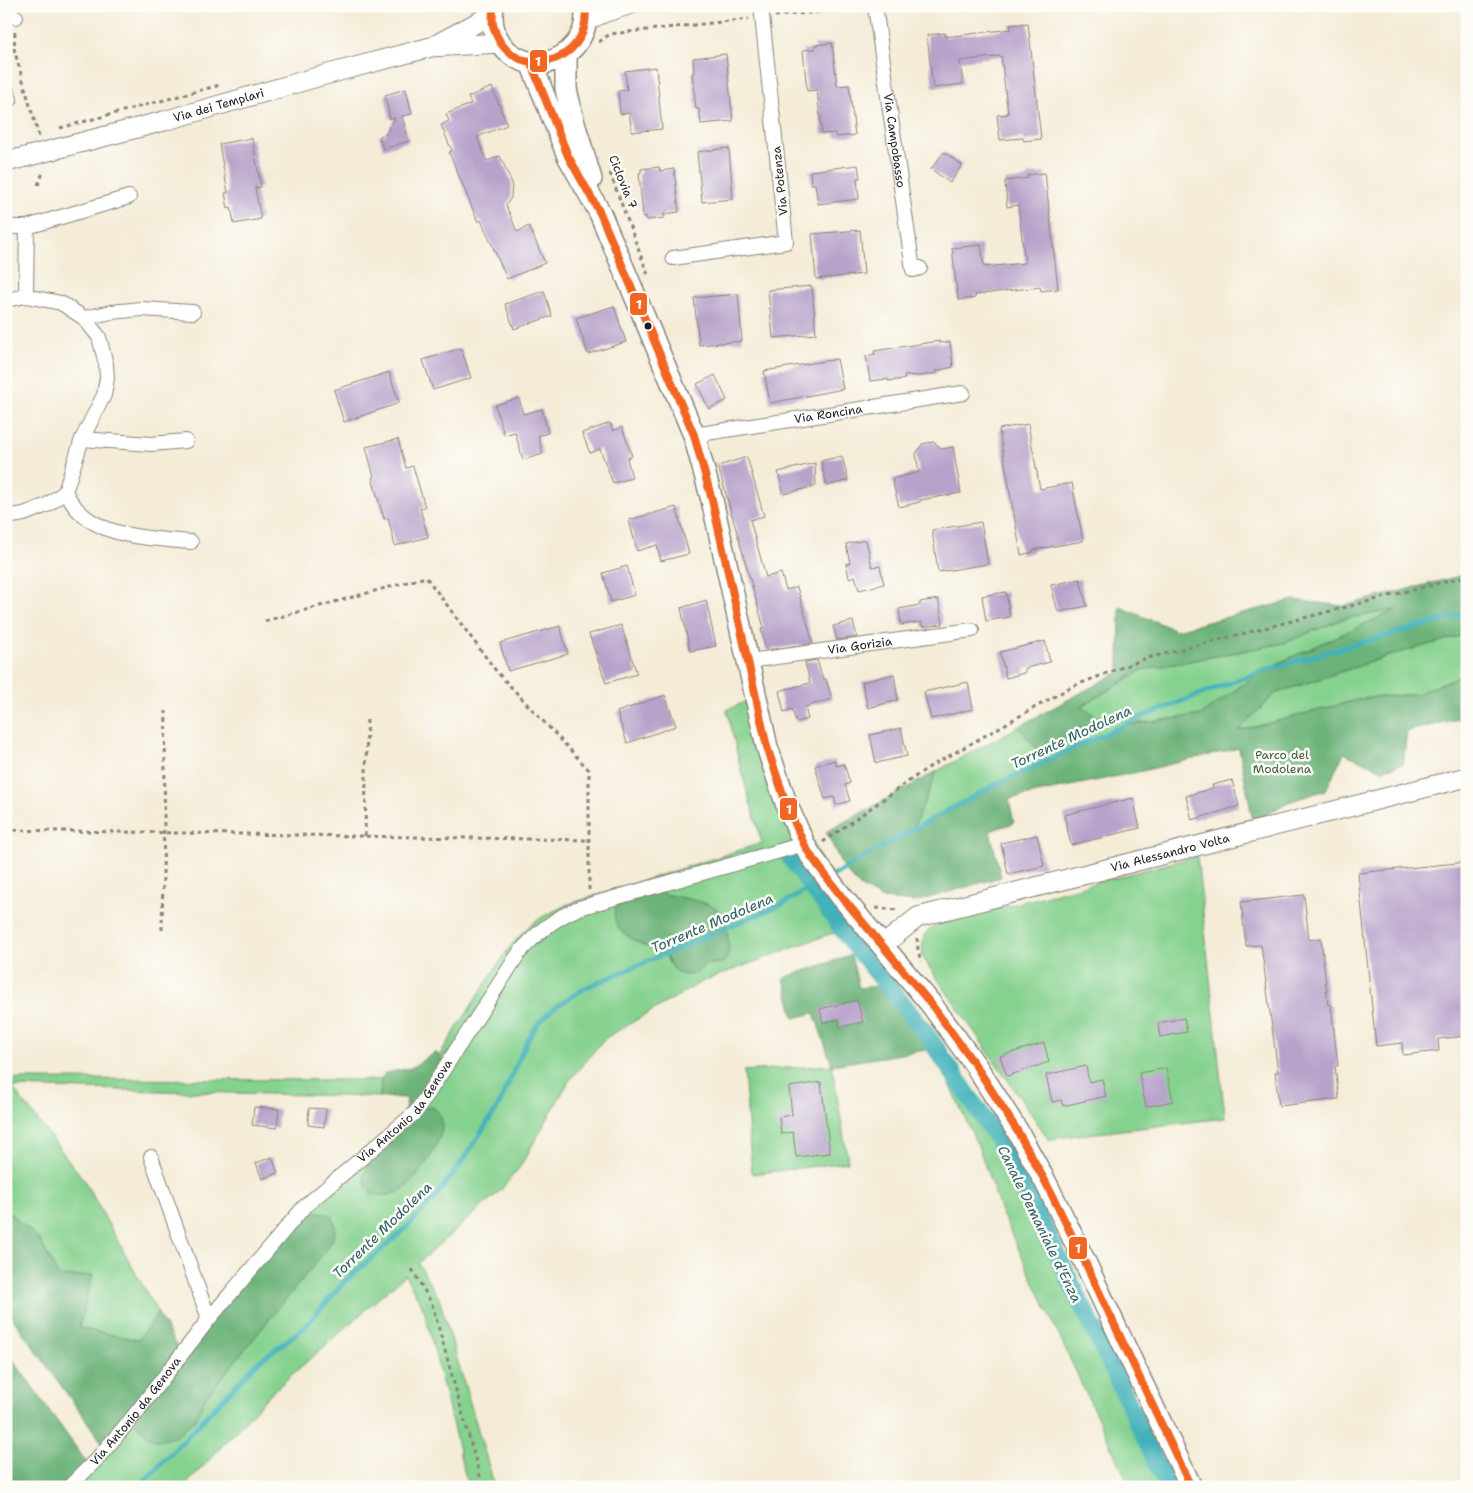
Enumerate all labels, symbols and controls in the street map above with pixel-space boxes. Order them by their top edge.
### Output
line badge: 1 [529,49,548,73]
text: 1 [535,52,541,70]
street label: Via dei Templari [171,85,266,126]
street label: Via Campobasso [880,92,909,189]
street label: Via Potenza [768,145,792,217]
street label: Ciclovia 7 [605,153,641,211]
line badge: 1 [629,292,648,316]
text: 1 [636,295,642,313]
unlabelled marker [643,321,653,331]
street label: Via Roncina [793,401,864,427]
street label: Via Gorizia [827,633,894,658]
water label: Torrente Modolena [1008,701,1134,773]
park label: Parco del Modolena [1253,747,1312,777]
line badge: 1 [779,797,798,821]
text: 1 [786,800,792,818]
street label: Via Alessandro Volta [1109,830,1232,876]
water label: Torrente Modolena [648,889,776,957]
street label: Via Antonio da Genova [354,1056,456,1166]
water label: Canale Demaniale d'Enza [994,1142,1086,1306]
water label: Torrente Modolena [329,1178,435,1282]
line badge: 1 [1068,1236,1088,1260]
text: 1 [1075,1239,1081,1257]
street label: Via Antonio da Genova [87,1353,185,1469]

